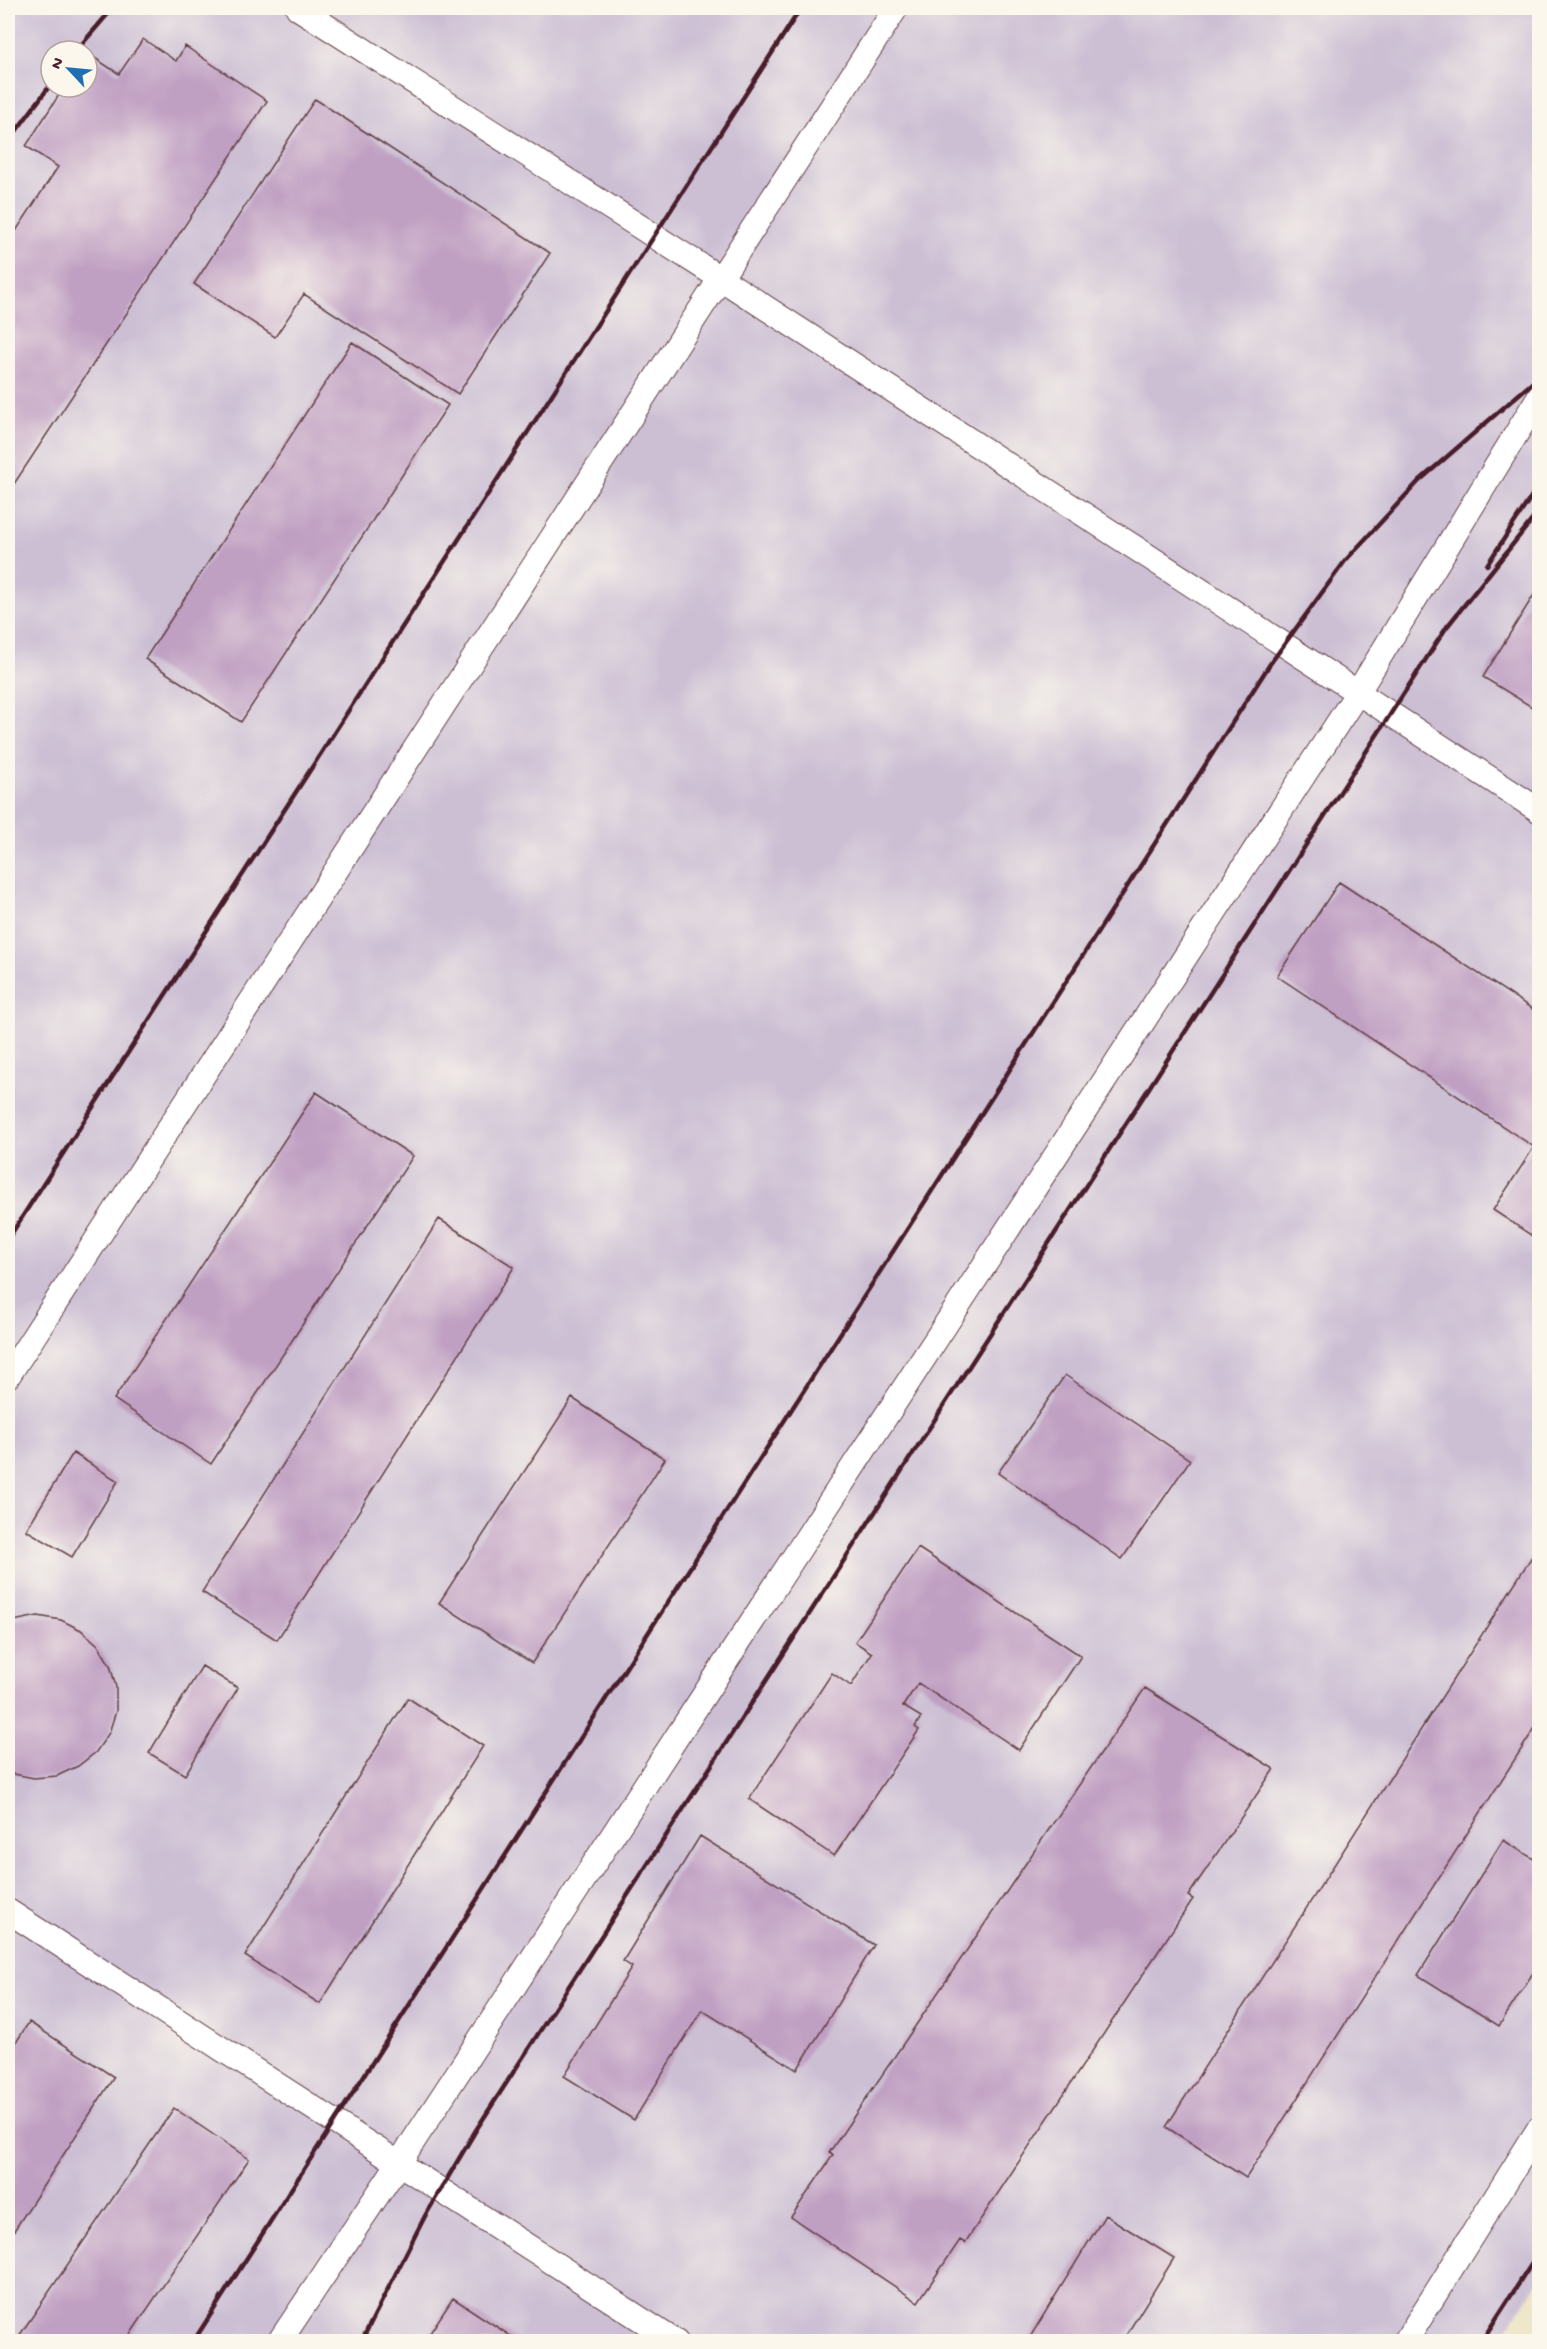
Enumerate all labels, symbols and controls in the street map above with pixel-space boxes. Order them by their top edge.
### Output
north arrow [39,39,99,99]
text: N [48,55,70,73]

